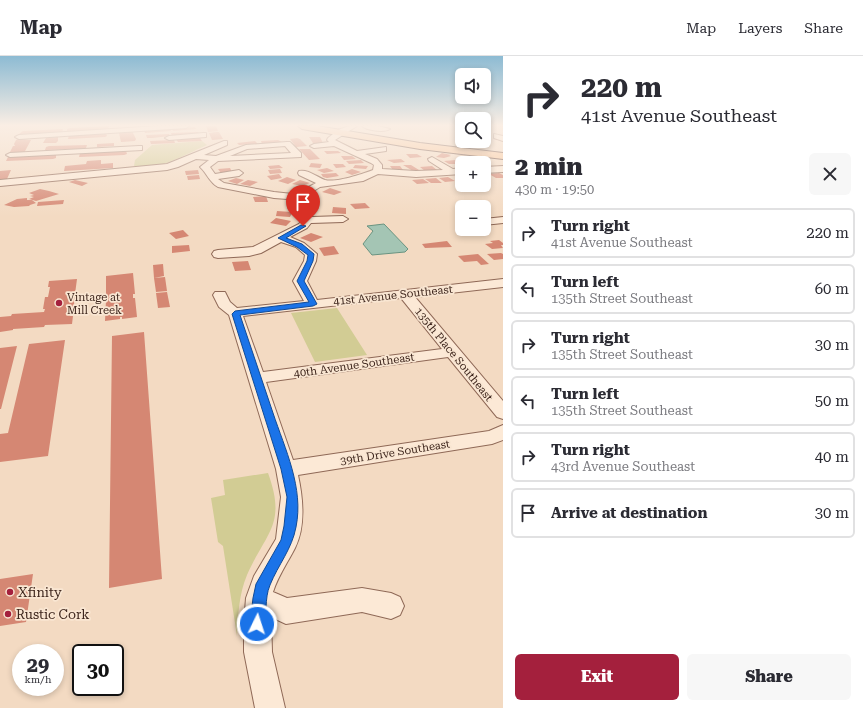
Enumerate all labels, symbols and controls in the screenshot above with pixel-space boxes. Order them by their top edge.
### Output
text: Map [20,16,62,39]
text: Map [686,20,716,36]
text: Layers [738,20,782,36]
text: Share [804,20,843,36]
map controls [455,68,491,236]
button: sound [455,68,491,104]
text: 220 m [581,71,662,104]
icon: right [515,72,567,124]
text: 41st Avenue Southeast [581,105,777,126]
button: search [455,112,491,148]
text: 2 min [515,153,582,181]
button: close [809,153,851,195]
button: + [455,156,491,192]
text: 430 m · 19:50 [515,182,594,197]
pin [286,185,320,226]
icon: arrive [292,191,314,213]
button: − [455,200,491,236]
text: Turn right [551,217,630,235]
icon: right [517,222,539,244]
text: 220 m [806,224,849,242]
text: 41st Avenue Southeast [551,235,693,250]
text: Turn left [551,273,619,291]
icon: left [517,278,539,300]
text: 60 m [815,280,849,298]
street label: 41st Avenue Southeast [333,283,453,308]
place label: Vintage at Mill Creek [67,291,122,317]
text: 135th Street Southeast [551,291,693,306]
marker: Vintage at Mill Creek [54,298,64,308]
street label: 135th Place Southeast [412,305,495,404]
text: Turn right [551,329,630,347]
icon: right [517,334,539,356]
text: 30 m [815,336,849,354]
text: 135th Street Southeast [551,347,693,362]
street label: 40th Avenue Southeast [293,351,415,380]
text: Turn left [551,385,619,403]
icon: left [517,390,539,412]
text: 50 m [815,392,849,410]
text: 135th Street Southeast [551,403,693,418]
street label: 39th Drive Southeast [339,437,451,468]
text: Turn right [551,441,630,459]
icon: right [517,446,539,468]
text: 40 m [815,448,849,466]
text: 43rd Avenue Southeast [551,459,695,474]
icon: arrive [517,502,539,524]
text: Arrive at destination [551,504,707,522]
text: 30 m [815,504,849,522]
place label: Xfinity [18,585,62,600]
marker: Xfinity [5,587,15,597]
position arrow [236,603,278,645]
place label: Rustic Cork [16,607,90,622]
marker: Rustic Cork [3,609,13,619]
speed limit sign: 30 [72,644,124,696]
text: 29 [27,653,49,677]
button: Exit [515,654,679,700]
button: Share [687,654,851,700]
text: km/h [25,674,51,685]

